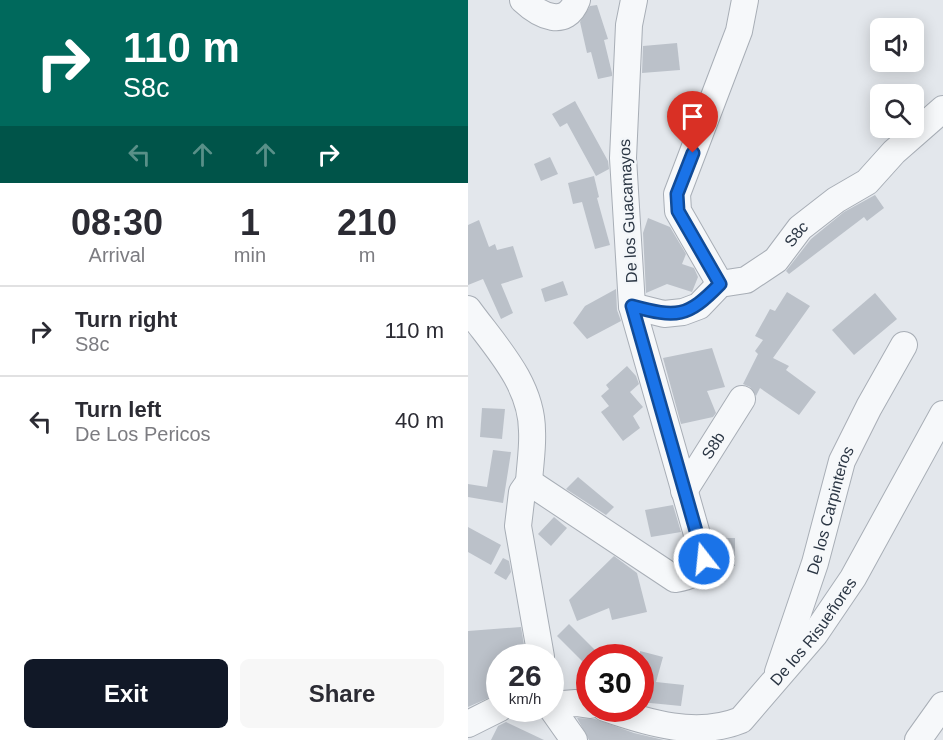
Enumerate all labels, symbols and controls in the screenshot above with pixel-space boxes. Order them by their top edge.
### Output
map controls [870,18,924,138]
button: sound [870,18,924,72]
icon: right [24,24,102,102]
text: 110 m [123,24,240,71]
text: S8c [123,73,170,103]
button: search [870,84,924,138]
pin [667,91,718,153]
icon: arrive [676,100,709,133]
icon: left [123,138,156,171]
icon: ahead [186,138,219,171]
icon: ahead [249,138,282,171]
icon: right [312,138,345,171]
street label: De los Guacamayos [616,139,640,283]
text: 08:30 [71,202,163,243]
text: 1 [240,202,260,243]
text: 210 [337,202,397,243]
street label: S8c [781,217,811,250]
text: Arrival [89,244,145,266]
text: min [234,244,266,266]
text: m [359,244,375,266]
text: Turn right [75,307,177,332]
icon: right [24,315,57,348]
text: 110 m [384,318,444,343]
text: S8c [75,333,109,355]
text: Turn left [75,397,161,422]
icon: left [24,405,57,438]
text: 40 m [395,408,444,433]
text: De Los Pericos [75,423,211,445]
street label: S8b [698,429,728,462]
street label: De los Carpinteros [803,443,857,577]
position arrow [672,527,736,591]
street label: De los Risueñores [766,574,859,688]
speed limit sign: 30 [576,644,654,722]
button: Exit [24,659,228,728]
button: Share [240,659,444,728]
text: 26 [508,659,542,692]
text: km/h [509,690,541,707]

